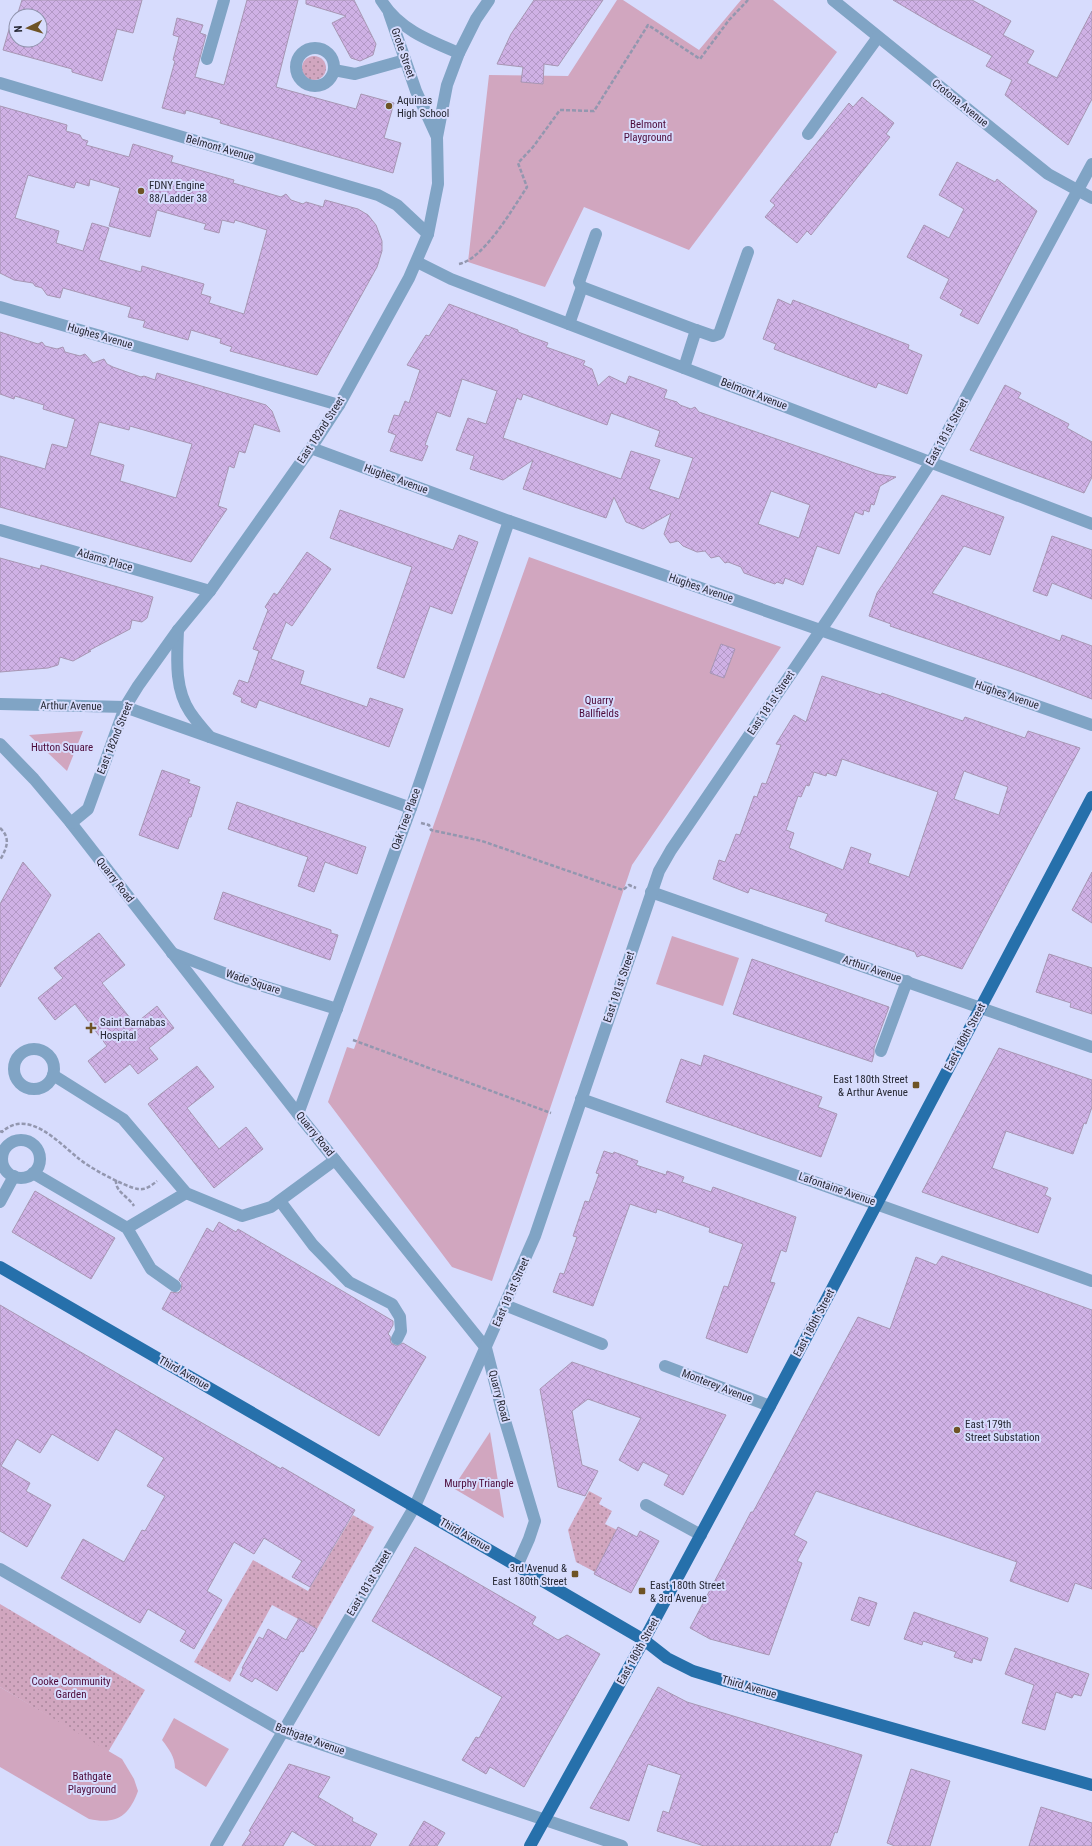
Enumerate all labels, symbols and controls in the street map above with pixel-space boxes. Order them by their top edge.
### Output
north arrow [8,8,48,48]
text: N [12,25,25,33]
street label: Grote Street [388,26,418,80]
street label: Crotona Avenue [929,76,991,130]
place label: Aquinas High School [397,94,449,120]
marker: Aquinas High School [384,101,394,111]
park label: Belmont Playground [624,118,672,144]
street label: Belmont Avenue [184,132,256,164]
place label: FDNY Engine 88/Ladder 38 [149,179,207,205]
marker: FDNY Engine 88/Ladder 38 [136,186,146,196]
street label: Hughes Avenue [66,320,134,352]
street label: Belmont Avenue [719,375,789,413]
street label: East 182nd Street [295,394,347,466]
street label: East 181st Street [923,396,971,468]
street label: Hughes Avenue [362,461,430,497]
street label: Adams Place [76,546,134,574]
street label: Hughes Avenue [667,571,735,605]
street label: East 181st Street [745,669,797,737]
street label: Hughes Avenue [973,678,1041,712]
park label: Quarry Ballfields [579,694,619,720]
street label: Arthur Avenue [40,699,102,713]
street label: East 182nd Street [95,700,135,776]
park label: Hutton Square [31,741,93,754]
street label: Oak Tree Place [389,786,423,852]
street label: Quarry Road [94,855,136,905]
street label: East 181st Street [601,950,637,1024]
street label: Arthur Avenue [841,953,903,985]
street label: Wade Square [224,967,282,997]
street label: East 180th Street [942,1001,988,1073]
place label: Saint Barnabas Hospital [100,1016,166,1042]
marker: Saint Barnabas Hospital [85,1022,97,1034]
place label: East 180th Street & Arthur Avenue [833,1073,908,1099]
marker: East 180th Street & Arthur Avenue [911,1080,921,1090]
street label: Quarry Road [293,1109,337,1159]
street label: Lafontaine Avenue [797,1170,877,1208]
street label: East 181st Street [490,1255,532,1329]
street label: East 180th Street [791,1287,837,1359]
street label: Third Avenue [156,1353,212,1393]
street label: Monterey Avenue [680,1367,754,1405]
street label: Quarry Road [486,1369,512,1423]
place label: East 179th Street Substation [965,1418,1040,1444]
marker: East 179th Street Substation [952,1425,962,1435]
park label: Murphy Triangle [444,1477,514,1490]
street label: Third Avenue [437,1515,493,1555]
street label: East 181st Street [344,1548,394,1618]
place label: 3rd Avenud & East 180th Street [492,1562,567,1588]
marker: 3rd Avenud & East 180th Street [570,1569,580,1579]
place label: East 180th Street & 3rd Avenue [650,1579,725,1605]
marker: East 180th Street & 3rd Avenue [637,1586,647,1596]
street label: East 180th Street [614,1615,662,1687]
street label: Third Avenue [720,1673,778,1701]
park label: Cooke Community Garden [31,1675,111,1701]
street label: Bathgate Avenue [273,1720,347,1758]
park label: Bathgate Playground [68,1770,116,1796]

